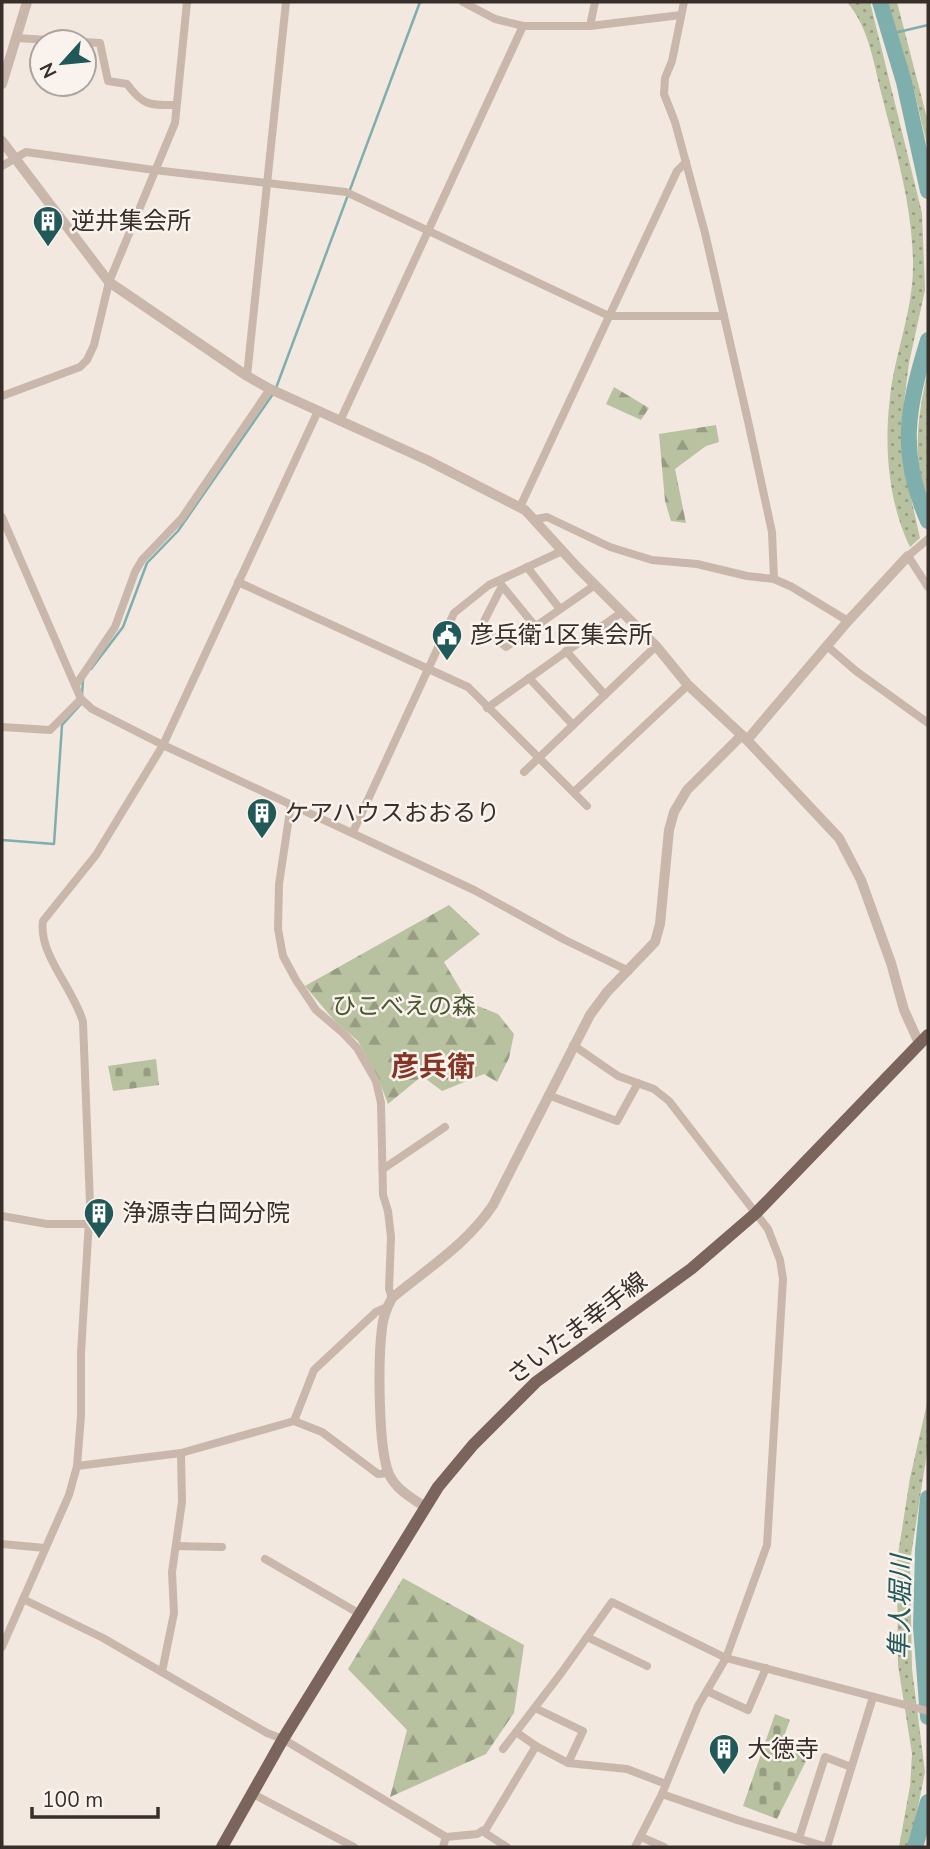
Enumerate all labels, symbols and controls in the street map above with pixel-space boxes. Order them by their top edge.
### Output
north arrow [28,28,98,98]
text: N [34,58,64,83]
building icon: 逆井集会所 [31,204,65,248]
place label: 逆井集会所 [71,205,191,237]
public building icon: 彦兵衛1区集会所 [430,618,464,662]
place label: 彦兵衛1区集会所 [470,619,652,651]
building icon: ケアハウスおおるり [245,796,279,840]
place label: ケアハウスおおるり [285,797,500,829]
park label: ひこべえの森 [332,990,476,1022]
district label: 彦兵衛 [391,1048,475,1086]
building icon: 浄源寺白岡分院 [82,1196,116,1240]
place label: 浄源寺白岡分院 [122,1197,290,1229]
street label: さいたま幸手線 [501,1265,653,1391]
water label: 隼人堀川 [882,1552,919,1659]
building icon: 大徳寺 [707,1732,741,1776]
place label: 大徳寺 [747,1733,819,1765]
scale bar [32,1776,158,1820]
text: 100 m [42,1786,103,1814]

